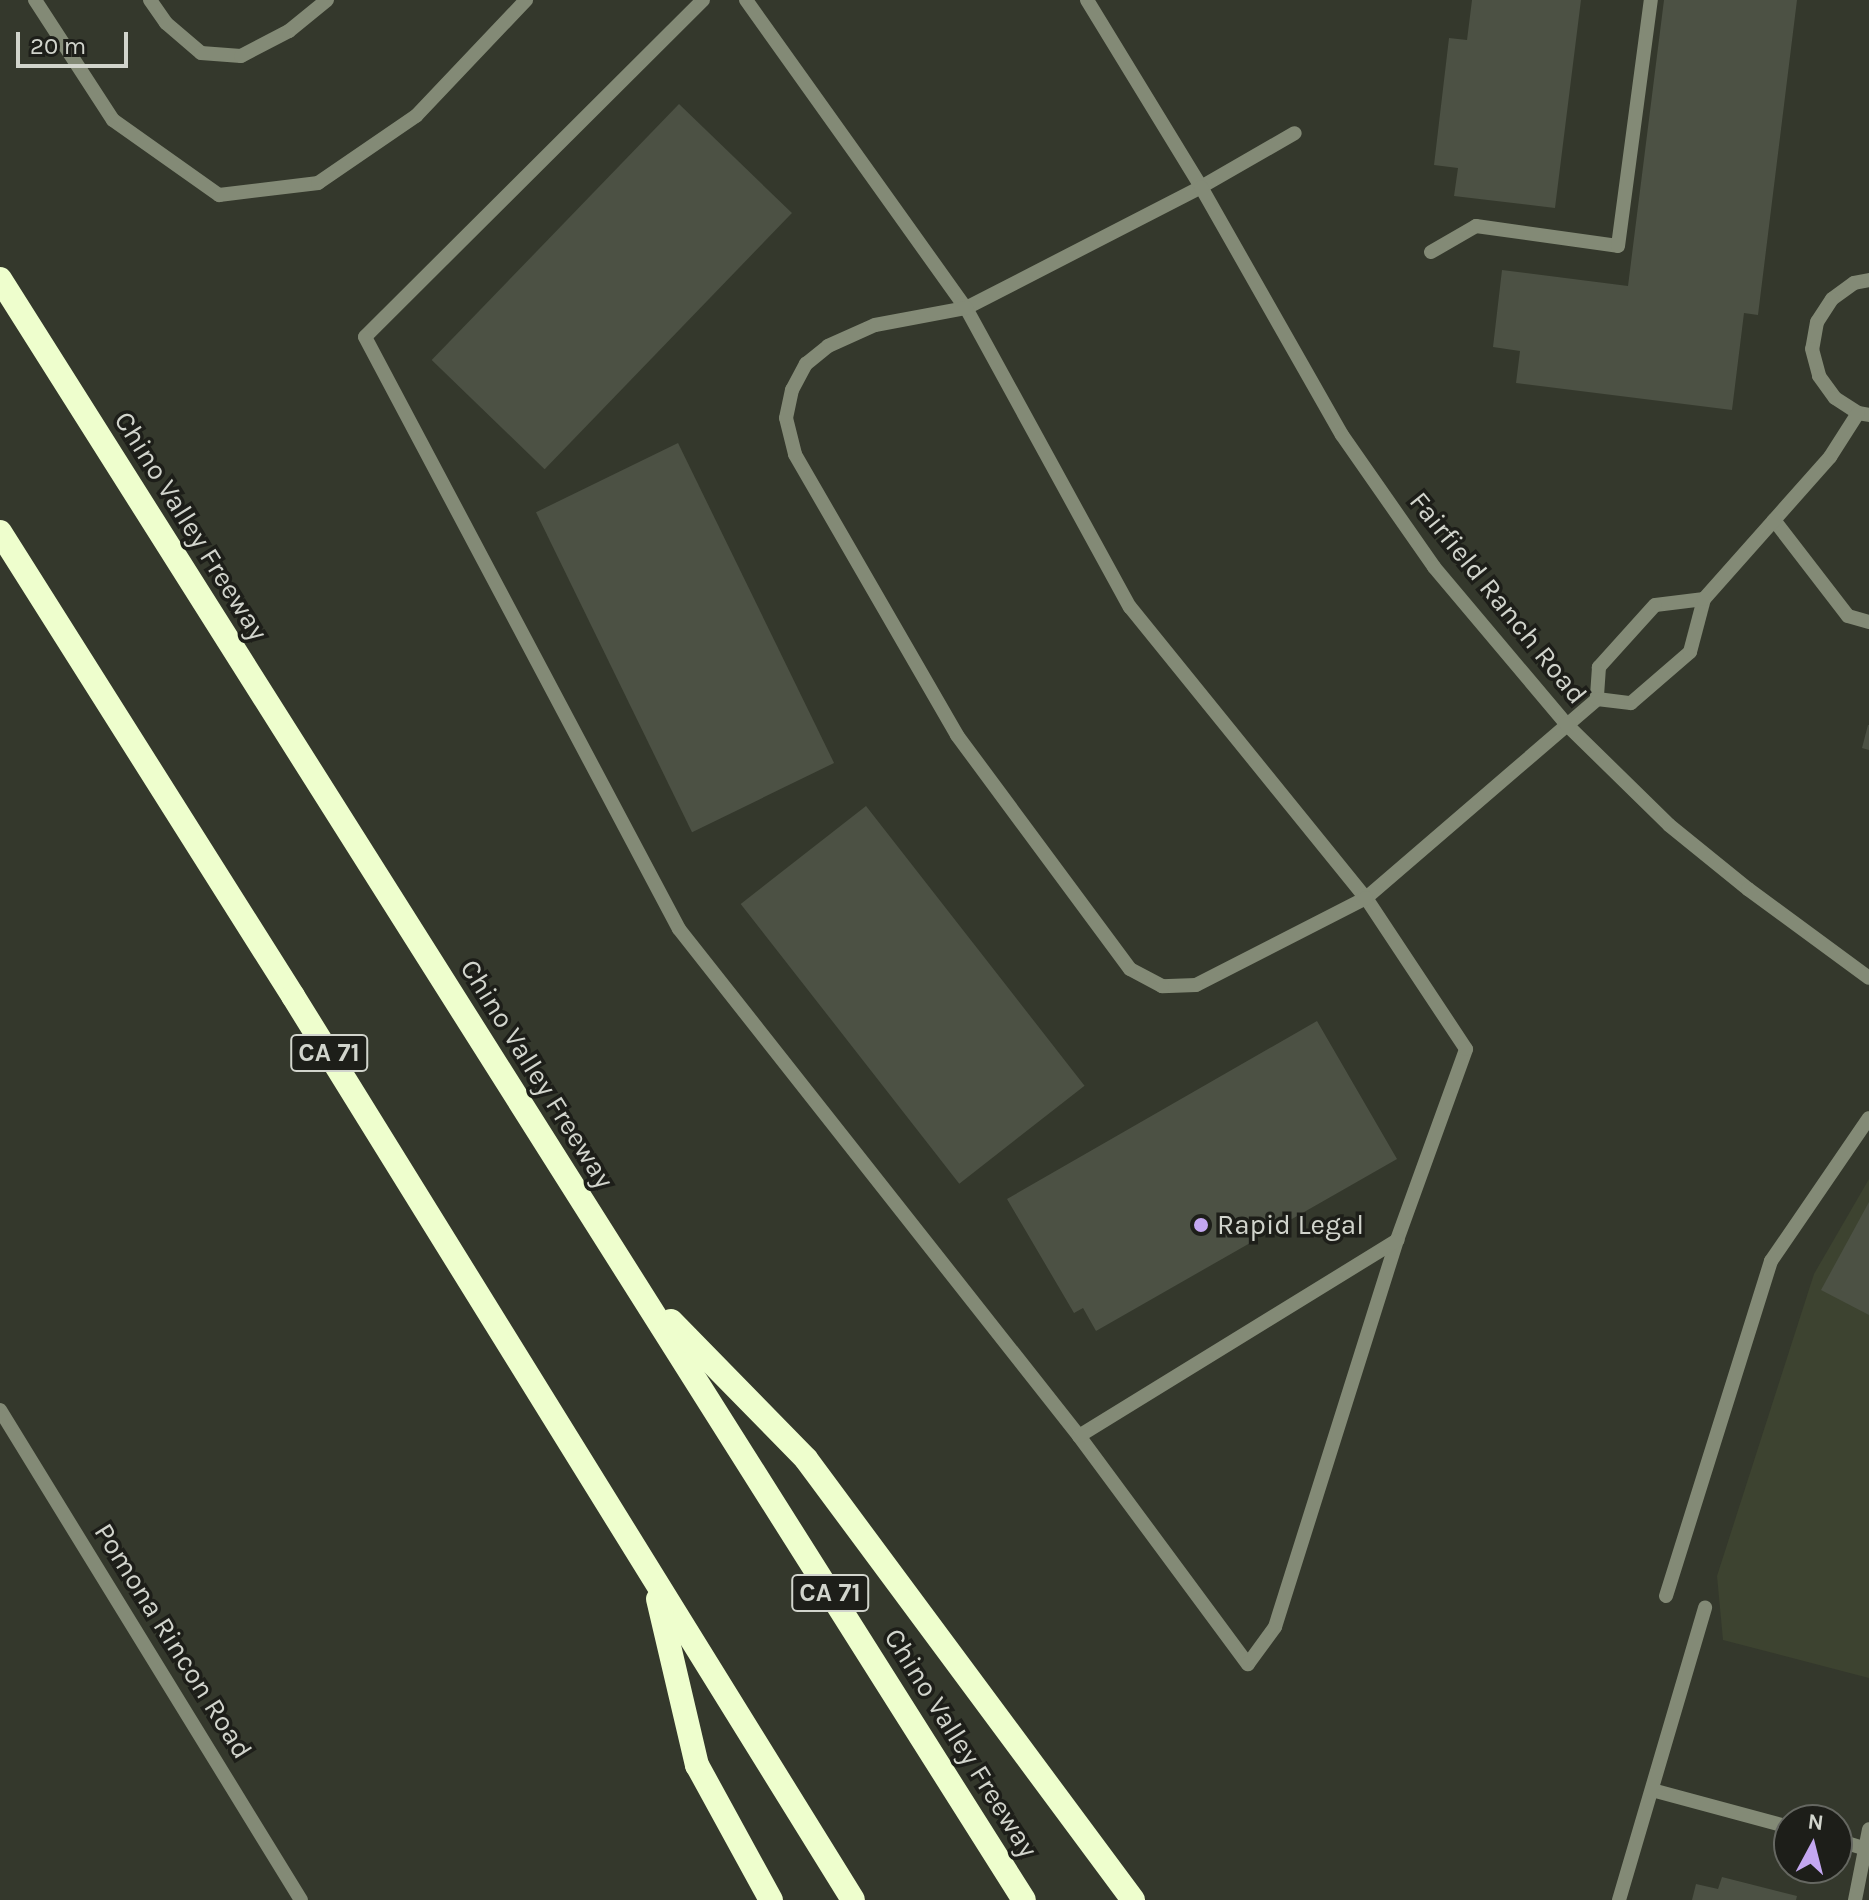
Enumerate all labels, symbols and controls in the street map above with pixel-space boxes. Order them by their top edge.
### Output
scale bar [20,16,132,66]
text: 20 m [30,32,86,60]
street label: Chino Valley Freeway [107,405,275,647]
street label: Fairfield Ranch Road [1402,485,1594,711]
street label: Chino Valley Freeway [453,953,621,1195]
road number: CA 71 [289,1031,369,1075]
place label: Rapid Legal [1217,1208,1364,1242]
marker: Rapid Legal [1192,1216,1210,1234]
street label: Pomona Rincon Road [87,1517,259,1765]
road number: CA 71 [790,1571,870,1615]
street label: Chino Valley Freeway [877,1622,1045,1864]
north arrow [1773,1804,1853,1884]
text: N [1806,1808,1825,1836]

